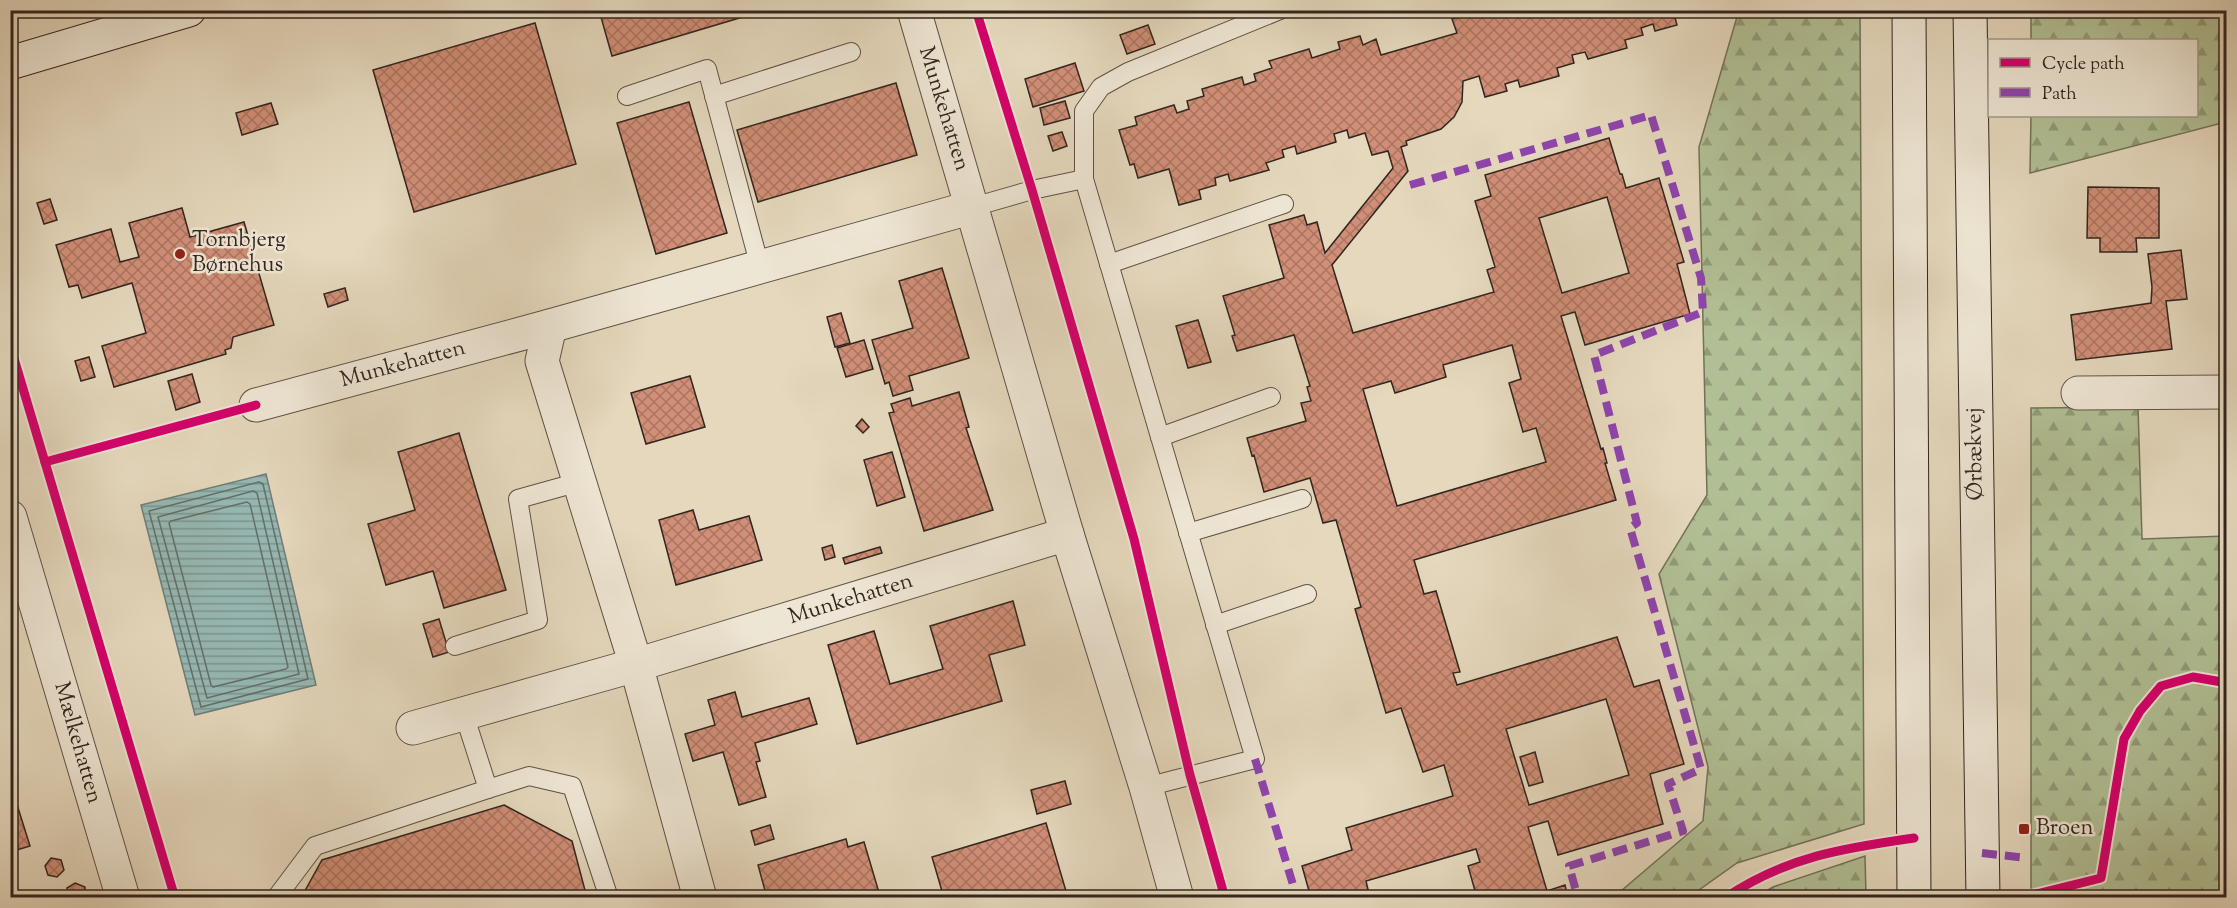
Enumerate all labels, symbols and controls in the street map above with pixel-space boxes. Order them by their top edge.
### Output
legend [1988,39,2198,117]
street label: Munkehatten [909,43,977,175]
text: Cycle path [2042,52,2125,78]
text: Path [2042,82,2077,108]
place label: Tornbjerg Børnehus [192,225,286,282]
marker: Tornbjerg Børnehus [173,247,187,261]
street label: Munkehatten [337,333,469,397]
street label: Ørbækvej [1959,407,1993,501]
street label: Munkehatten [785,566,917,634]
street label: Mælkehatten [44,678,110,808]
place label: Broen [2036,813,2093,845]
marker: Broen [2017,822,2031,836]

